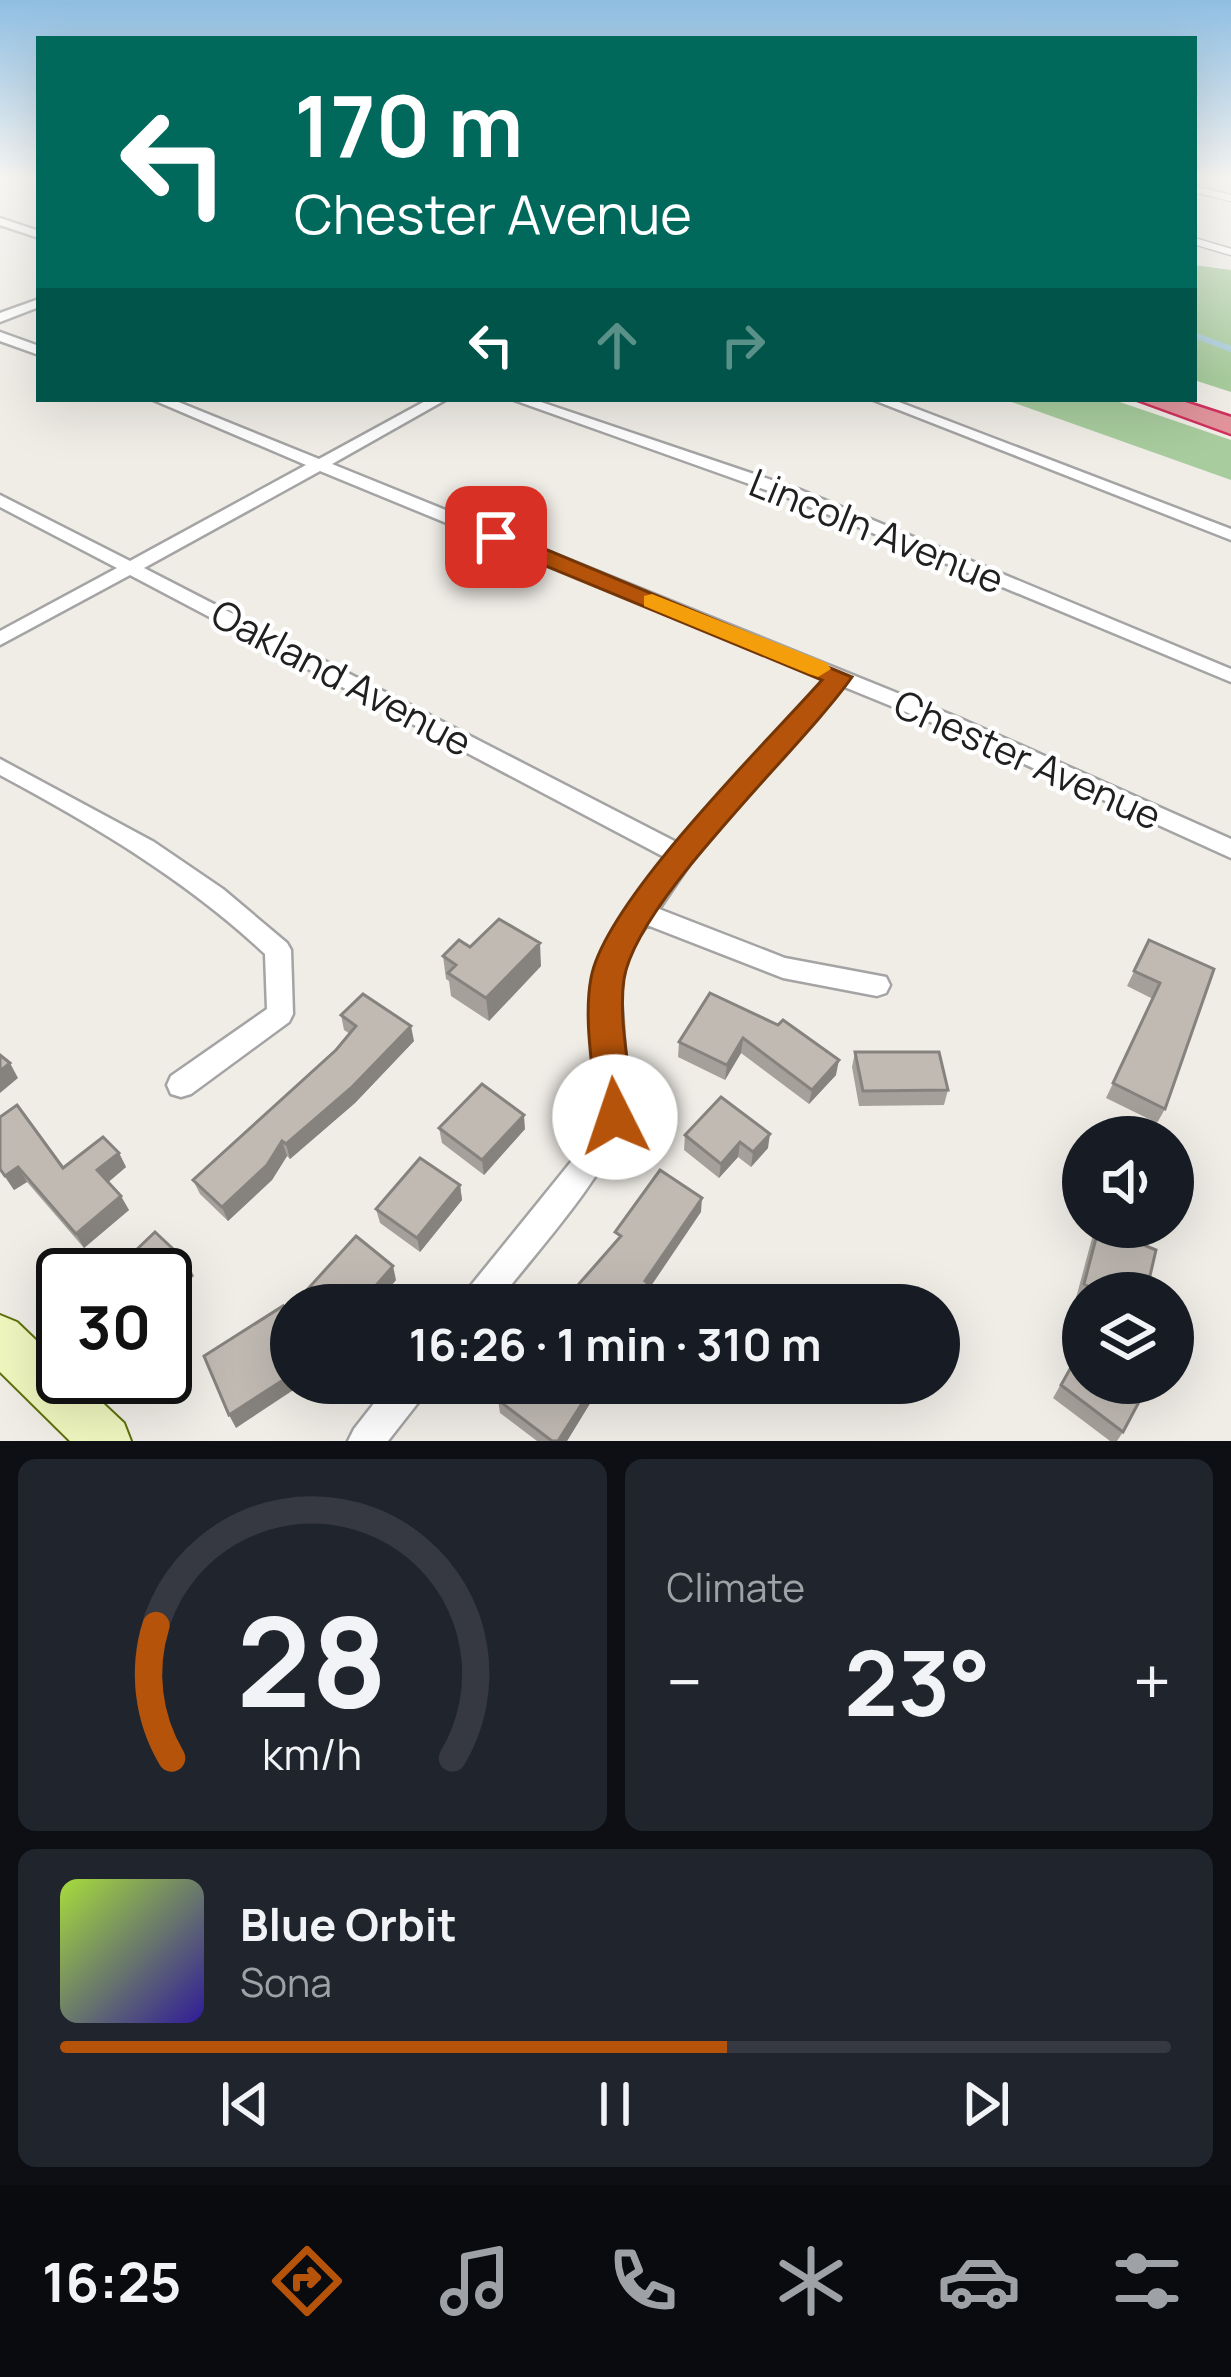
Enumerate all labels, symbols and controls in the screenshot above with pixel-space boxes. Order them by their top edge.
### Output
text: 170 m [294,67,523,182]
icon: left [96,84,252,240]
text: Chester Avenue [294,176,692,250]
icon: left [458,312,524,378]
icon: ahead [584,312,650,378]
icon: right [710,312,776,378]
street label: Lincoln Avenue [742,454,1012,606]
pin [445,486,547,588]
icon: arrive [463,504,529,570]
street label: Oakland Avenue [202,586,482,768]
street label: Chester Avenue [886,676,1170,842]
position arrow [552,1054,678,1180]
map controls [1062,1116,1194,1404]
button: sound [1062,1116,1194,1248]
speed limit sign: 30 [36,1248,192,1404]
button: layers [1062,1272,1194,1404]
text: 16:26 · 1 min · 310 m [409,1313,821,1375]
text: Climate [667,1560,805,1614]
text: 28 [237,1574,388,1744]
text: 23° [844,1620,991,1743]
text: − [667,1636,702,1726]
text: + [1133,1636,1171,1726]
text: km/h [262,1724,362,1783]
text: Blue Orbit [240,1893,457,1955]
text: Sona [240,1955,332,2009]
icon: previous [212,2071,278,2137]
icon: pause [582,2071,648,2137]
icon: next [953,2071,1019,2137]
icon: directions [265,2239,349,2323]
icon: music [433,2239,517,2323]
icon: phone [601,2239,685,2323]
icon: climate [769,2239,853,2323]
icon: car [937,2239,1021,2323]
icon: filters [1105,2239,1189,2323]
text: 16:25 [42,2244,181,2318]

